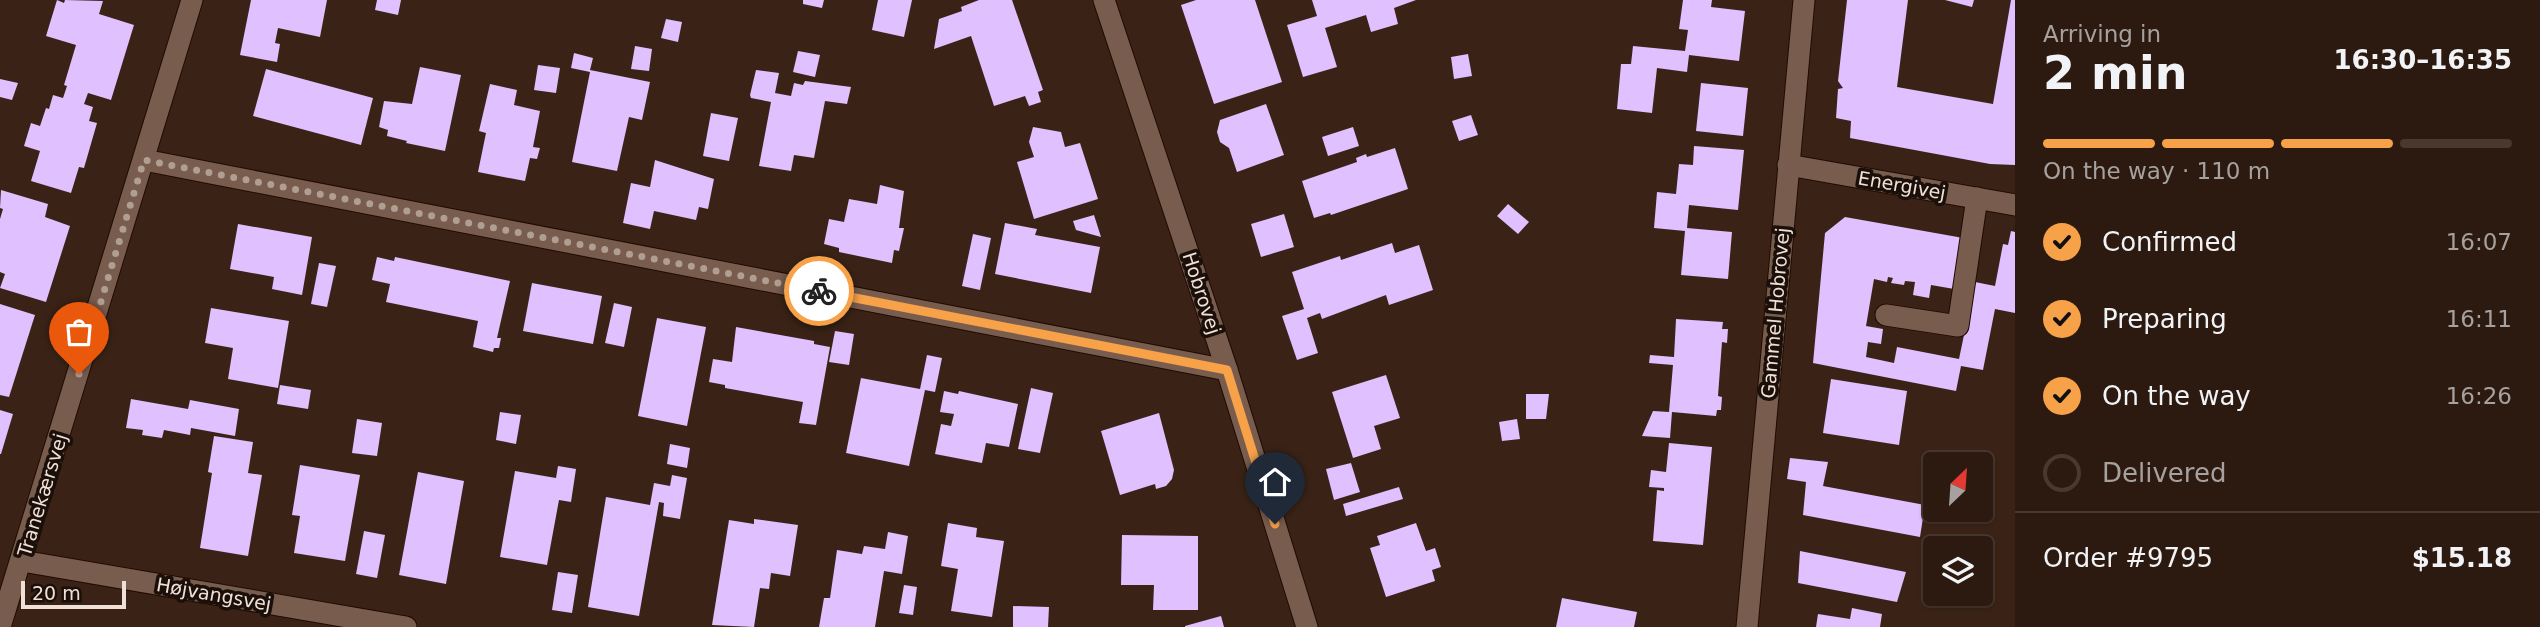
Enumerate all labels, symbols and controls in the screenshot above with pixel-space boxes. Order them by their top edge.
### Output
text: Arriving in [2043,21,2161,47]
text: 16:30–16:35 [2333,45,2512,75]
text: 2 min [2043,46,2187,100]
text: On the way · 110 m [2043,158,2270,184]
street label: Energivej [1856,166,1948,204]
icon: check [2043,223,2081,261]
street label: Gammel Hobrovej [1757,227,1793,399]
text: Confirmed [2102,227,2237,257]
text: 16:07 [2446,229,2512,255]
street label: Hobrovej [1178,249,1226,337]
courier [784,256,854,326]
icon: bike [800,272,838,310]
icon: check [2043,300,2081,338]
pin [49,302,109,374]
text: Preparing [2102,304,2227,334]
text: 16:11 [2446,306,2512,332]
icon: bag [60,313,98,351]
icon: check [2043,377,2081,415]
text: On the way [2102,381,2251,411]
text: 16:26 [2446,383,2512,409]
street label: Tranekærsvej [13,431,71,560]
pin [1245,452,1305,524]
north arrow [1923,452,1993,522]
map controls [1923,452,1993,606]
text: Delivered [2102,458,2226,488]
icon: home [1256,463,1294,501]
button: layers [1923,536,1993,606]
text: Order #9795 [2043,543,2213,573]
text: $15.18 [2412,543,2512,573]
street label: Højvangsvej [155,573,273,615]
scale bar [21,578,126,610]
text: 20 m [32,582,81,604]

